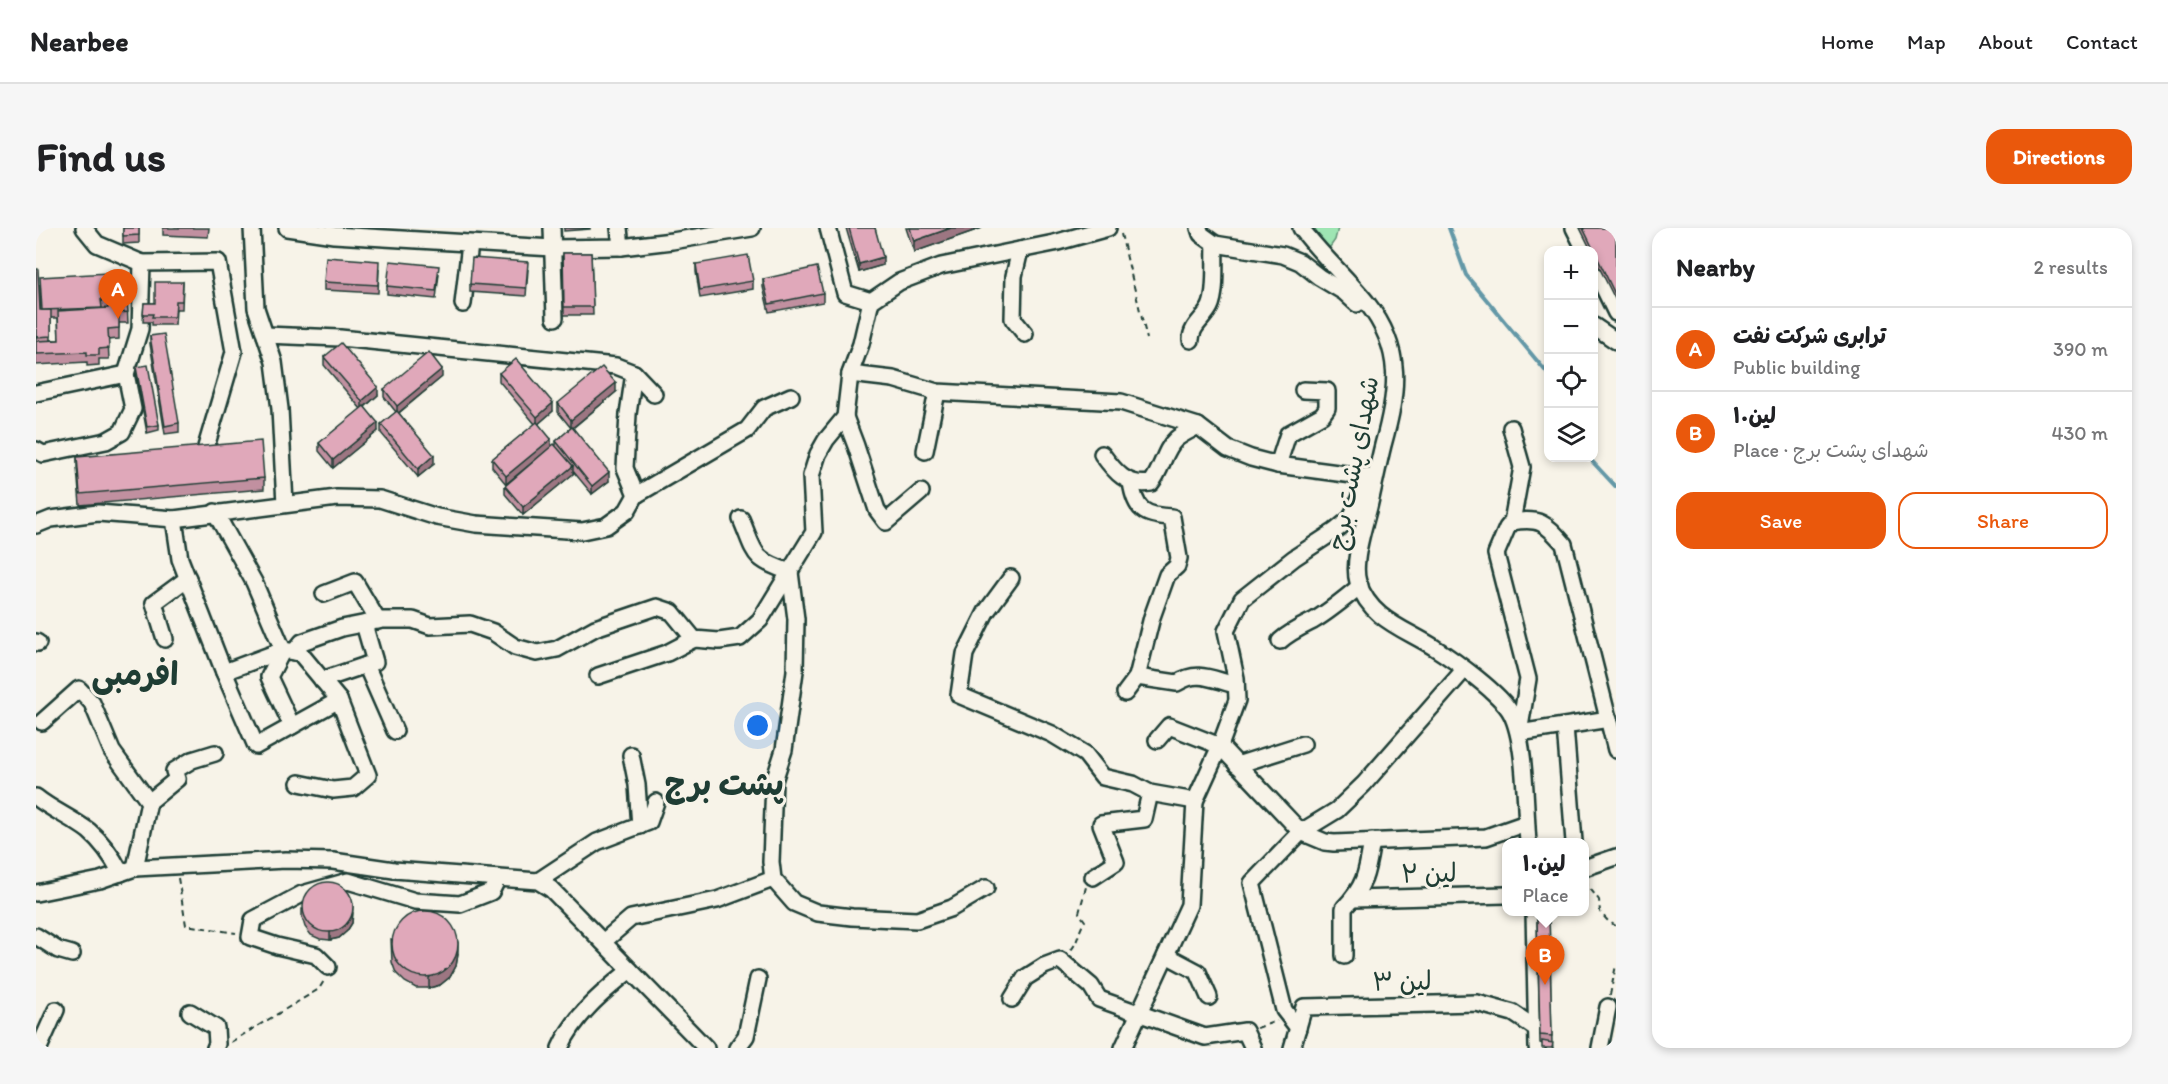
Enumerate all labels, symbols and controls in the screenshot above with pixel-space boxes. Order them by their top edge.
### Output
text: Nearbee [30,24,129,58]
text: Home [1821,29,1874,54]
text: Map [1907,29,1946,54]
text: About [1979,29,2033,54]
text: Contact [2066,29,2138,54]
button: Directions [1986,129,2132,184]
text: Find us [36,131,166,182]
map controls [1544,246,1598,462]
button: + [1544,246,1598,300]
text: Nearby [1676,251,1755,283]
text: 2 results [2034,255,2108,279]
pin: A [98,270,137,319]
button: − [1544,300,1598,354]
text: ترابری شرکت نفت [1733,322,1886,349]
text: A [1689,337,1702,361]
text: 390 m [2053,337,2108,361]
button: locate [1544,354,1598,408]
text: Public building [1733,355,1860,379]
street label: شهدای پشت برج [1320,373,1388,553]
text: لین۱۰ [1733,402,1776,429]
button: layers [1544,408,1598,462]
text: B [1689,421,1702,445]
text: 430 m [2051,421,2108,445]
text: Place · شهدای پشت برج [1733,438,1929,462]
button: Save [1676,492,1886,549]
button: Share [1898,492,2108,549]
district label: افرمبی [92,655,178,695]
your location [743,711,772,740]
district label: پشت برج [664,765,784,805]
popup [1502,838,1589,916]
text: لین۱۰ [1522,850,1565,877]
street label: لین ۲ [1401,857,1457,889]
text: Place [1522,883,1569,907]
pin: B [1526,936,1564,985]
street label: لین ۳ [1372,964,1432,998]

